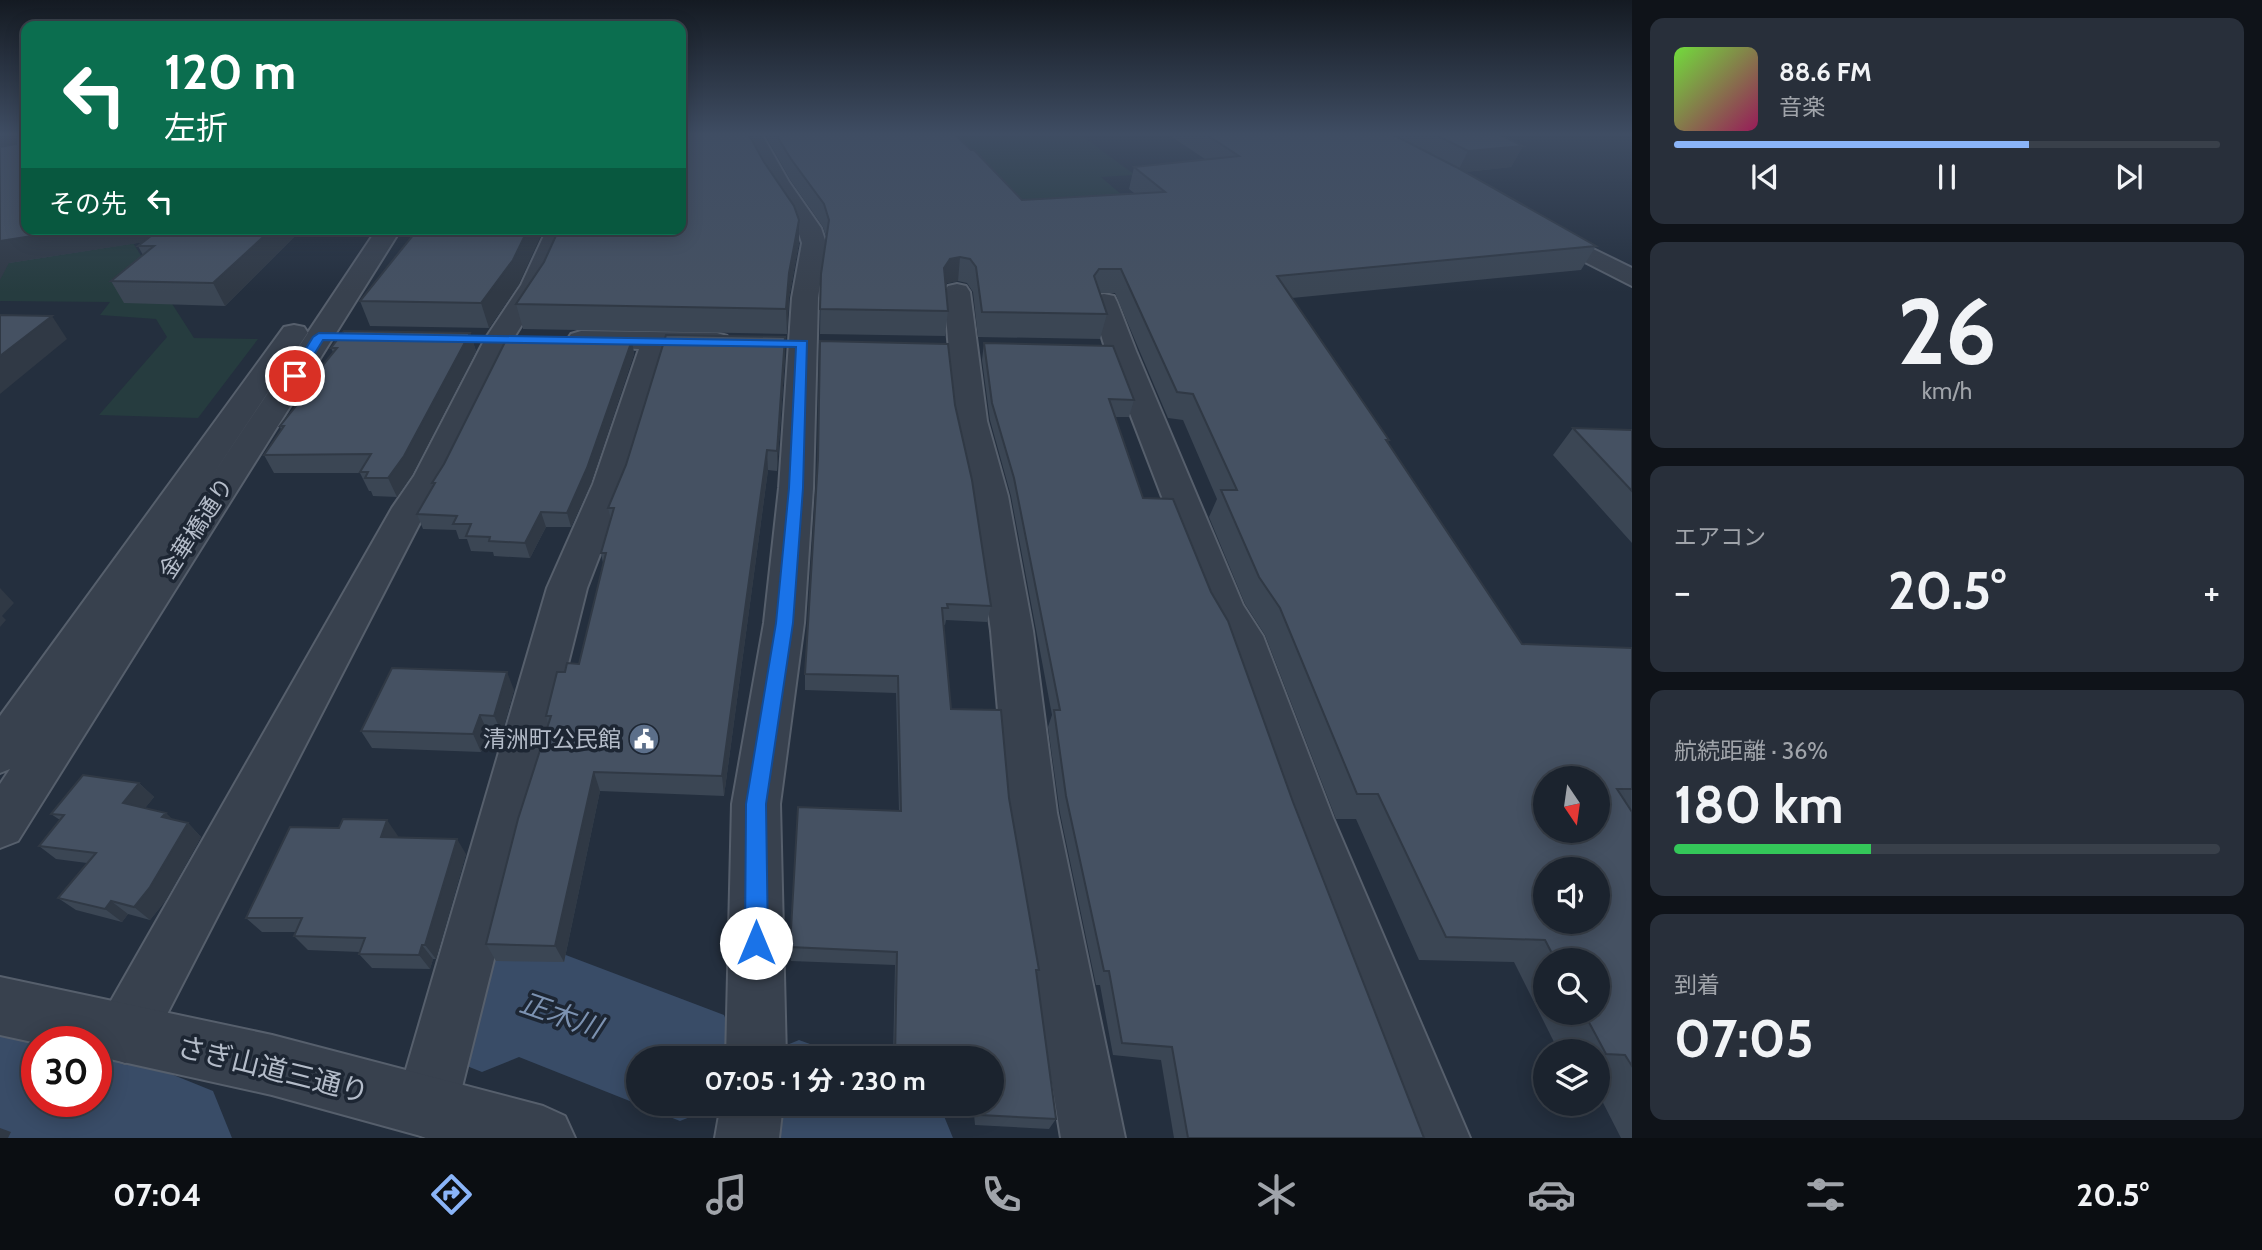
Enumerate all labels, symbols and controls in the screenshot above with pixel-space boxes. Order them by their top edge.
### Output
text: 120 m [164,42,296,101]
icon: left [49,49,140,140]
text: 88.6 FM [1779,56,1872,88]
text: 音楽 [1779,93,1825,121]
text: 左折 [164,108,228,147]
icon: previous [1746,158,1784,196]
icon: pause [1928,158,1966,196]
icon: next [2110,158,2148,196]
icon: left [141,182,179,220]
text: その先 [49,188,127,220]
text: 26 [1897,276,1997,387]
pin [265,346,325,406]
icon: arrive [276,357,314,395]
text: km/h [1922,377,1972,405]
street label: 金華橋通り [153,472,239,584]
text: エアコン [1674,523,1766,551]
text: 20.5° [1888,559,2006,622]
text: − [1674,568,1691,615]
text: + [2203,568,2220,615]
public building icon: 清洲町公民館 [627,722,661,756]
place label: 清洲町公民館 [483,725,621,753]
text: 航続距離 · 36% [1674,737,1828,765]
north arrow [1533,766,1610,844]
map controls [1533,766,1610,1116]
text: 180 km [1674,773,1843,836]
button: sound [1533,857,1610,934]
position arrow [719,906,793,980]
button: search [1533,948,1610,1025]
text: 到着 [1674,971,1720,999]
water label: 正木川 [516,985,609,1046]
text: 07:05 [1674,1007,1813,1070]
speed limit sign: 30 [21,1026,112,1117]
street label: さぎ山道三通り [174,1029,372,1109]
button: layers [1533,1039,1610,1116]
text: 07:05 · 1 分 · 230 m [704,1065,926,1097]
icon: directions [427,1170,476,1219]
icon: music [702,1170,751,1219]
icon: phone [977,1170,1026,1219]
icon: climate [1252,1170,1301,1219]
icon: car [1527,1170,1576,1219]
icon: filters [1801,1170,1850,1219]
text: 07:04 [113,1175,201,1214]
text: 20.5° [2076,1175,2149,1214]

